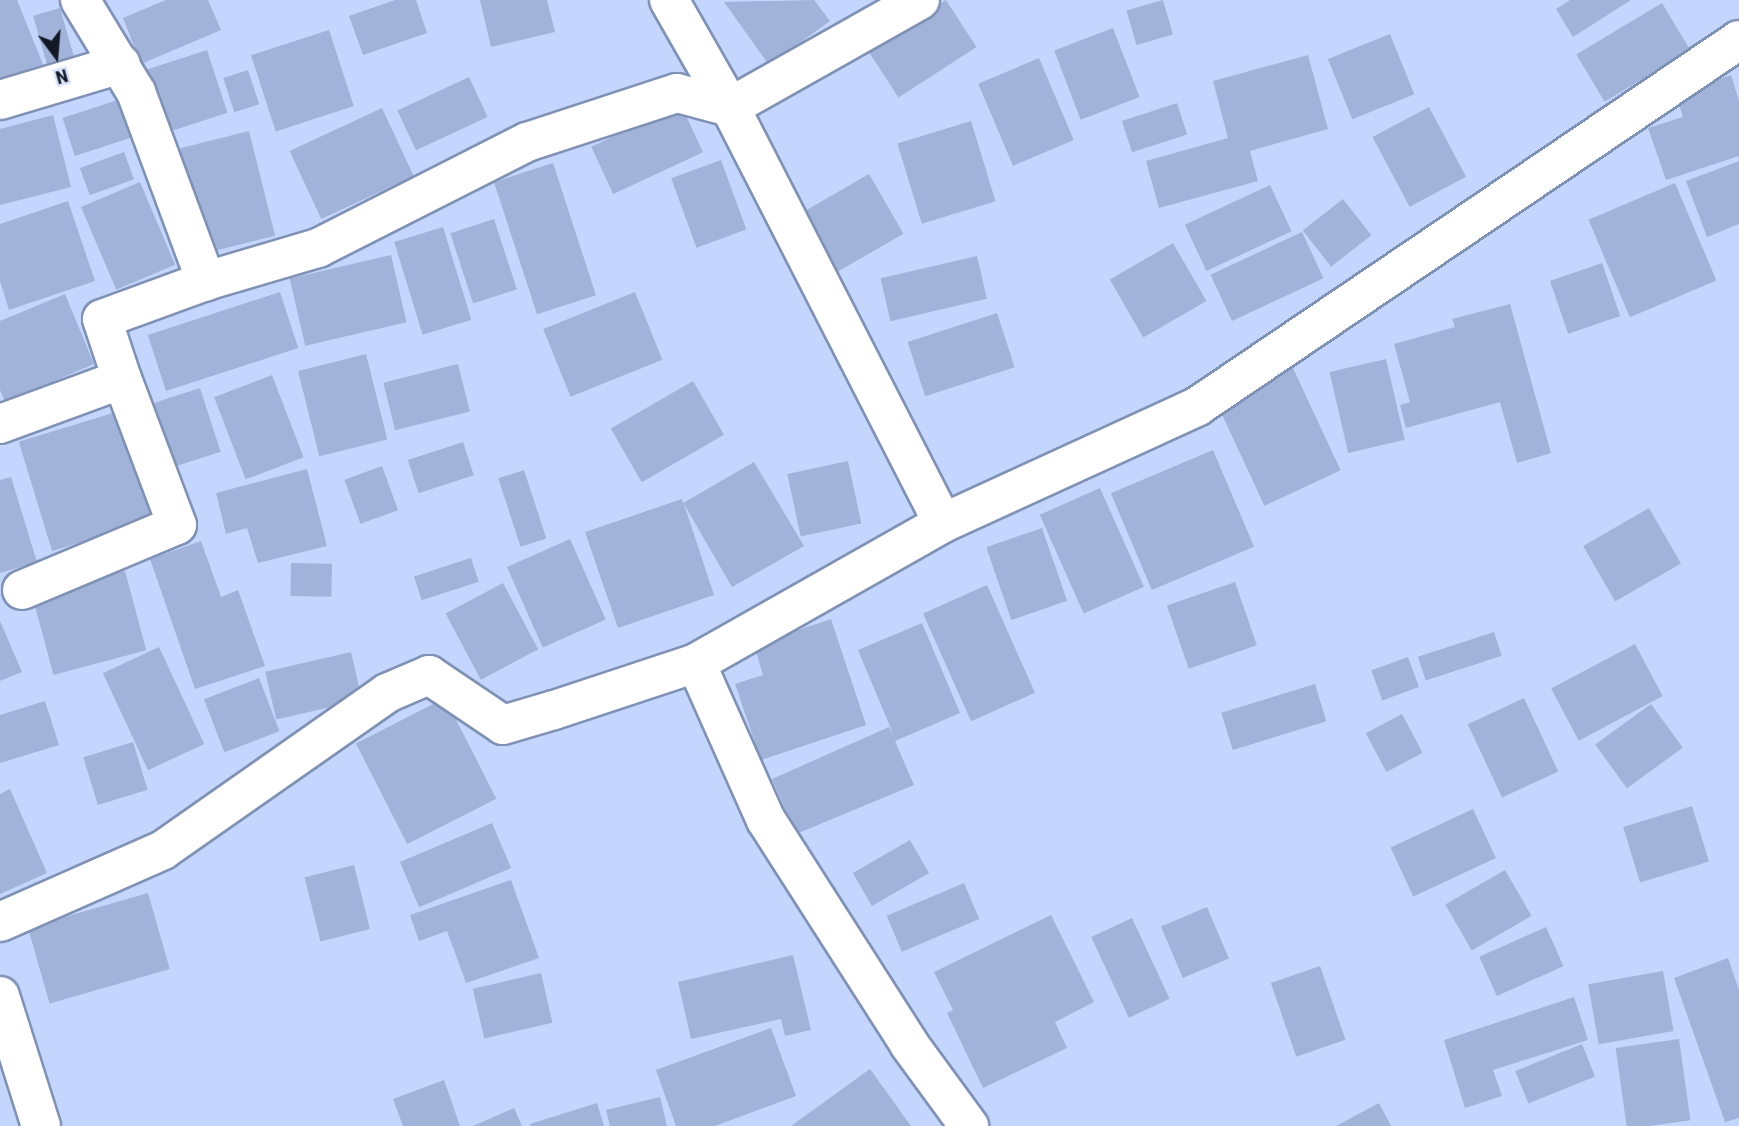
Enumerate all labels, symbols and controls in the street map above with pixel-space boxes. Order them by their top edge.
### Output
north arrow [21,21,91,91]
text: N [53,64,71,89]

